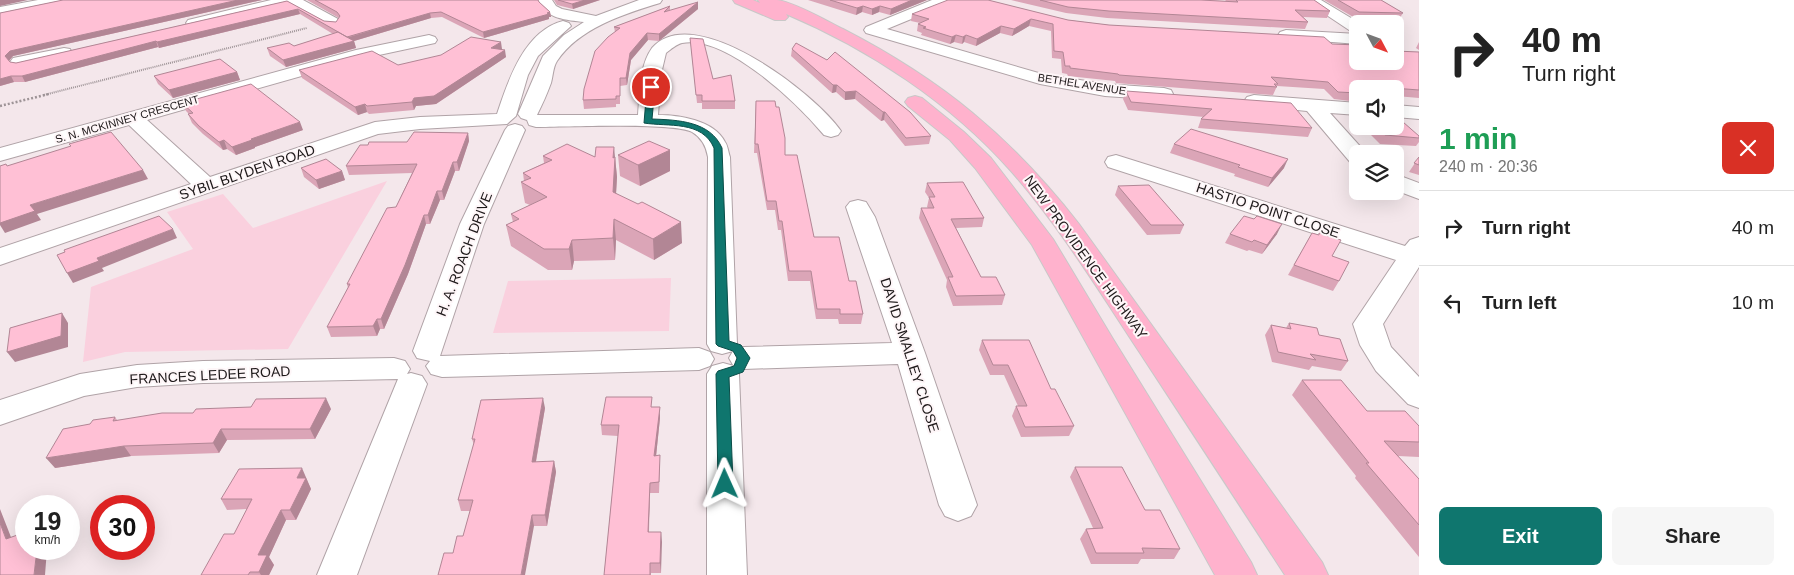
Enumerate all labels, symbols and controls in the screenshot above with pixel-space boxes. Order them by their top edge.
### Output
north arrow [1349,15,1404,70]
map controls [1349,15,1404,200]
icon: right [1439,20,1504,85]
text: 40 m [1522,20,1602,59]
text: Turn right [1522,61,1615,86]
pin [630,66,672,108]
street label: BETHEL AVENUE [1037,71,1127,97]
icon: arrive [637,73,665,101]
button: sound [1349,80,1404,135]
street label: S. N. MCKINNEY CRESCENT [54,93,201,145]
text: 1 min [1439,122,1517,155]
button: close [1722,122,1774,174]
street label: SYBIL BLYDEN ROAD [177,141,317,203]
button: layers [1349,145,1404,200]
text: 240 m · 20:36 [1439,158,1538,175]
street label: NEW PROVIDENCE HIGHWAY [1021,172,1151,342]
street label: HASTIO POINT CLOSE [1194,179,1342,241]
street label: H. A. ROACH DRIVE [433,190,495,318]
icon: right [1439,214,1467,242]
text: Turn right [1482,217,1570,238]
text: 40 m [1732,217,1774,238]
street label: DAVID SMALLEY CLOSE [877,276,943,434]
icon: left [1439,289,1467,317]
text: Turn left [1482,292,1557,313]
text: 10 m [1732,292,1774,313]
street label: FRANCES LEDEE ROAD [129,363,291,387]
position arrow [698,457,750,509]
speed limit sign: 30 [90,495,155,560]
text: 19 [34,507,61,535]
button: Exit [1439,507,1602,565]
button: Share [1612,507,1774,565]
text: km/h [34,533,61,547]

